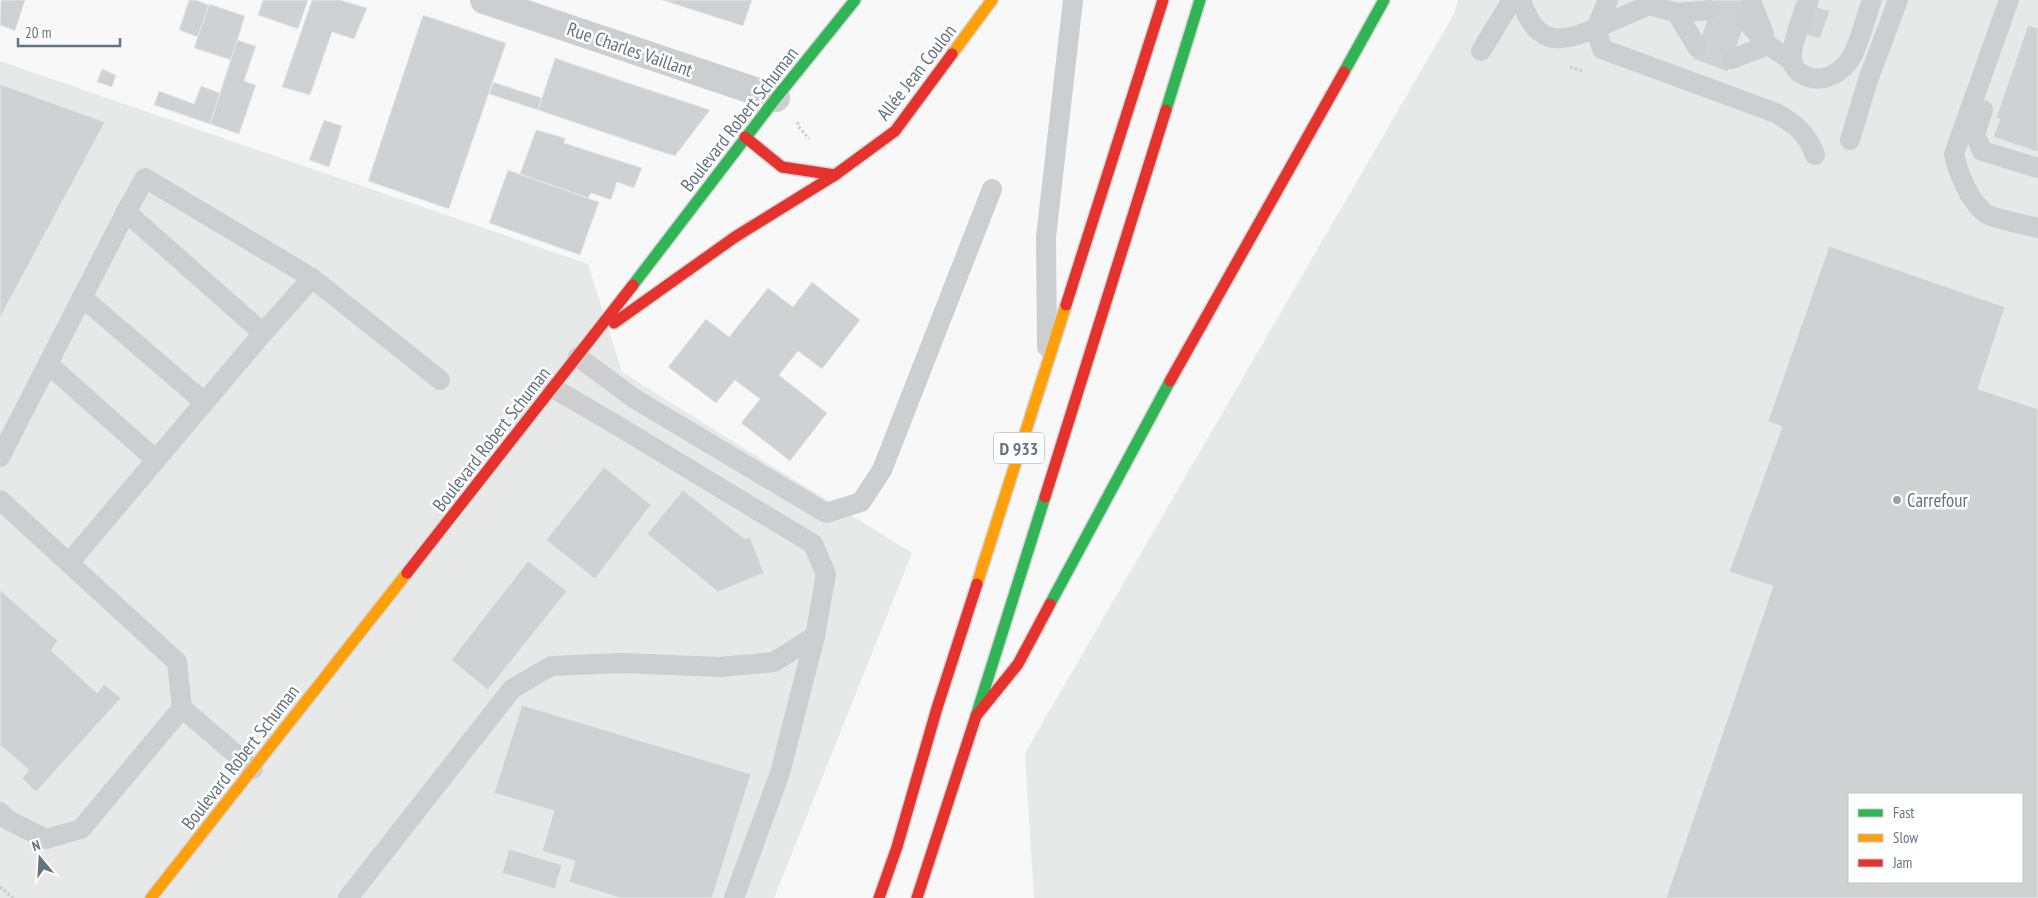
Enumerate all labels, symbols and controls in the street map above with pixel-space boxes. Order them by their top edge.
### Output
scale bar [18,15,120,47]
street label: Rue Charles Vaillant [564,16,697,82]
street label: Allée Jean Coulon [871,19,961,125]
text: 20 m [25,23,51,42]
street label: Boulevard Robert Schuman [675,42,803,196]
street label: Boulevard Robert Schuman [427,362,555,516]
road number: D 933 [994,432,1044,463]
place label: Carrefour [1907,488,1968,512]
marker: Carrefour [1891,494,1903,506]
street label: Boulevard Robert Schuman [176,680,304,834]
legend [1848,793,2023,883]
text: Fast [1893,803,1914,822]
text: Slow [1893,828,1918,847]
north arrow [15,833,65,883]
text: N [30,836,42,855]
text: Jam [1892,853,1912,872]

